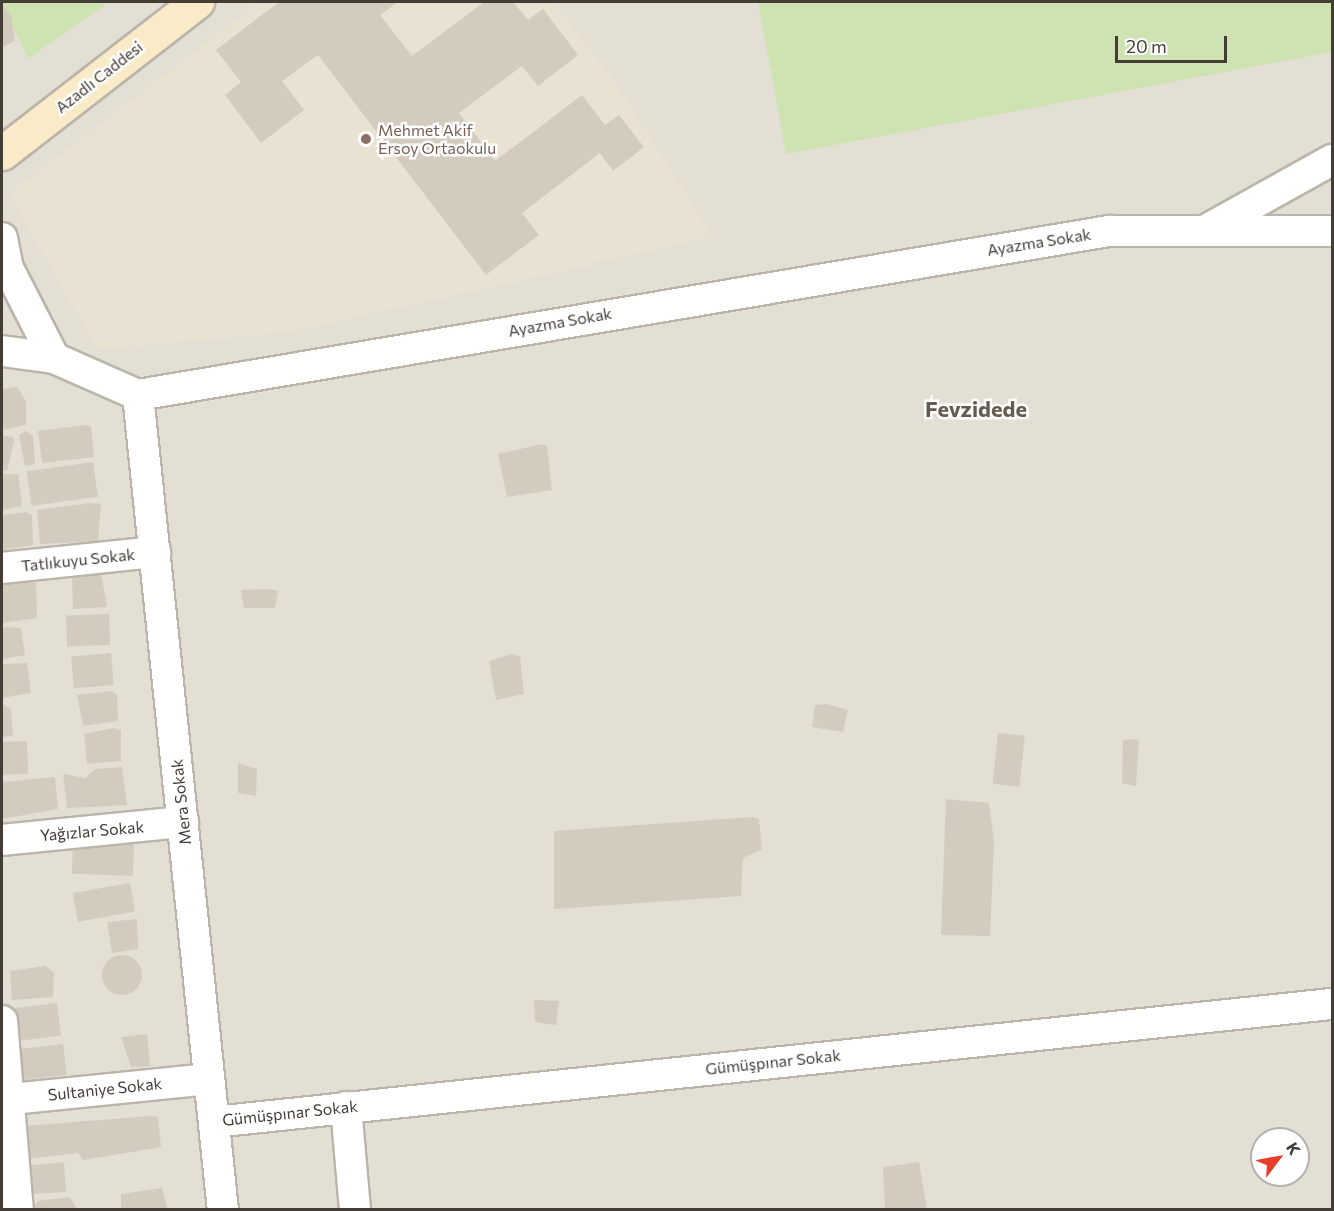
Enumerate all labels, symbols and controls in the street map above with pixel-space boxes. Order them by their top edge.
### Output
scale bar [1118,24,1230,62]
text: 20 m [1126,35,1167,57]
street label: Azadlı Caddesi [52,37,146,117]
place label: Mehmet Akif Ersoy Ortaokulu [378,120,496,158]
marker: Mehmet Akif Ersoy Ortaokulu [359,132,373,146]
street label: Ayazma Sokak [986,224,1092,260]
street label: Ayazma Sokak [507,303,613,341]
district label: Fevzidede [925,396,1027,422]
street label: Tatlıkuyu Sokak [20,544,136,576]
street label: Mera Sokak [167,758,195,846]
street label: Yağızlar Sokak [39,817,145,845]
street label: Gümüşpınar Sokak [704,1045,842,1079]
street label: Sultaniye Sokak [47,1073,163,1105]
street label: Gümüşpınar Sokak [221,1096,359,1130]
north arrow [1250,1127,1310,1187]
text: K [1283,1138,1305,1158]

